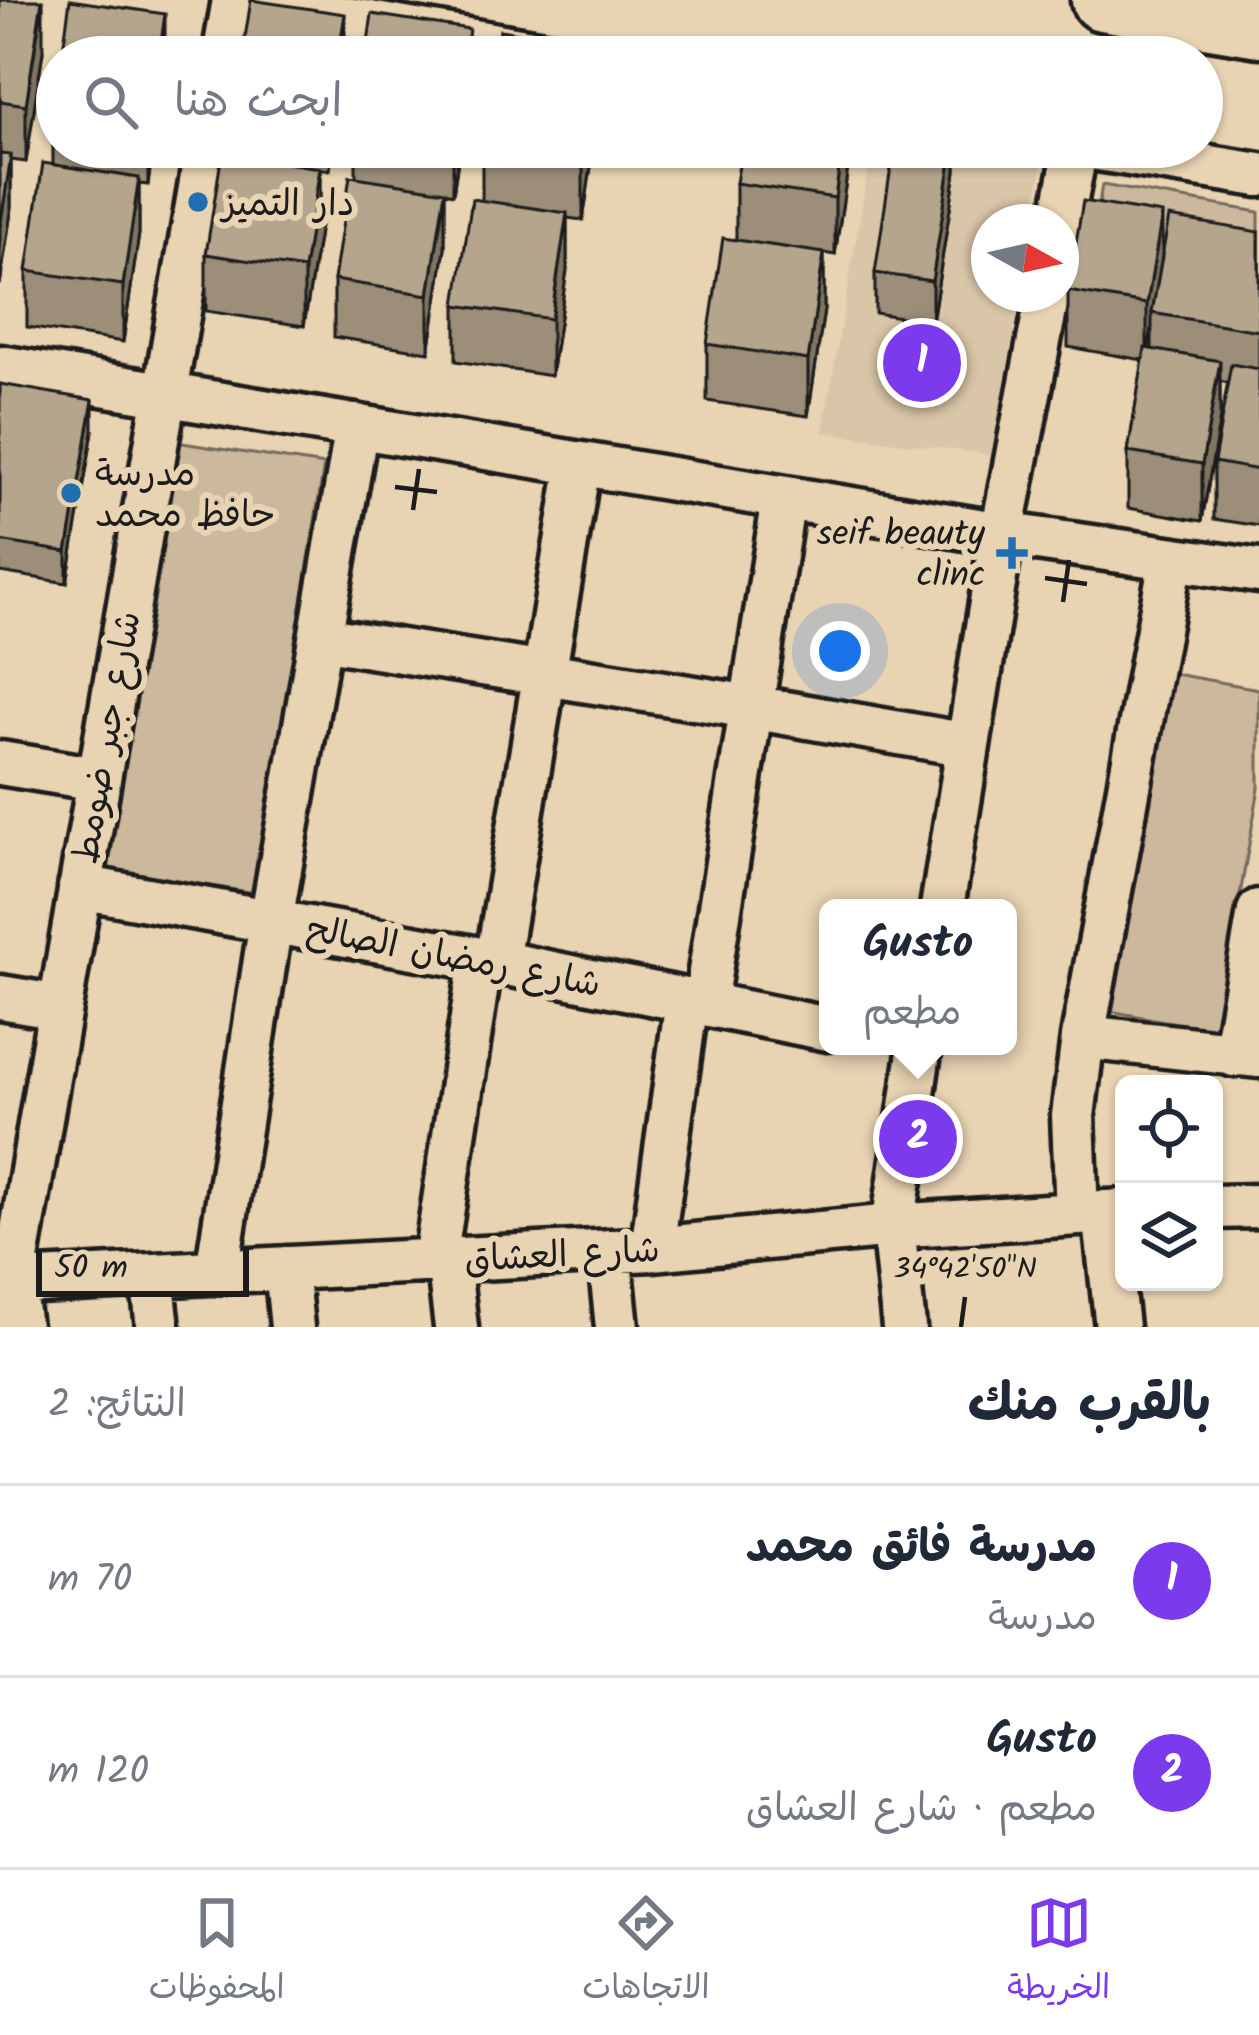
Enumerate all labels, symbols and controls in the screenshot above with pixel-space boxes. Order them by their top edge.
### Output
search box [36,36,1223,168]
text: ابحث هنا [174,67,342,139]
icon: search [78,69,144,135]
place label: دار التميز [219,177,354,234]
marker: دار التميز [185,189,211,215]
north arrow [971,204,1079,312]
pin: 1 [883,318,961,408]
place label: مدرسة حافظ محمد [95,447,275,545]
marker: مدرسة حافظ محمد [58,480,84,506]
place label: seif beauty clinc [817,507,986,605]
marker: seif beauty clinc [996,537,1028,569]
street label: شارع جبر ضومط [58,607,159,868]
your location [810,621,870,681]
popup [819,899,1017,1055]
street label: شارع رمضان الصالح [301,902,605,1015]
text: Gusto [863,909,973,981]
text: مطعم [863,983,961,1045]
map controls [1115,1075,1223,1291]
button: locate [1115,1075,1223,1183]
pin: 2 [879,1094,957,1184]
button: layers [1115,1183,1223,1291]
street label: شارع العشاق [463,1223,661,1290]
scale bar [36,1243,249,1296]
text: 50 m [54,1243,128,1296]
text: 34°42'50"N [893,1246,1037,1294]
text: بالقرب منك [968,1365,1211,1446]
text: النتائج: 2 [48,1375,186,1437]
text: مدرسة فائق محمد [746,1513,1097,1585]
text: 70 m [48,1550,132,1612]
text: 1 [1166,1550,1178,1612]
text: مدرسة [988,1588,1097,1650]
text: Gusto [986,1705,1097,1777]
text: 120 m [48,1742,149,1804]
text: 2 [1161,1742,1183,1804]
text: مطعم · شارع العشاق [746,1779,1097,1841]
tab: المحفوظات [149,1890,285,2016]
tab: الاتجاهات [582,1890,710,2016]
tab: الخريطة [1007,1890,1110,2016]

